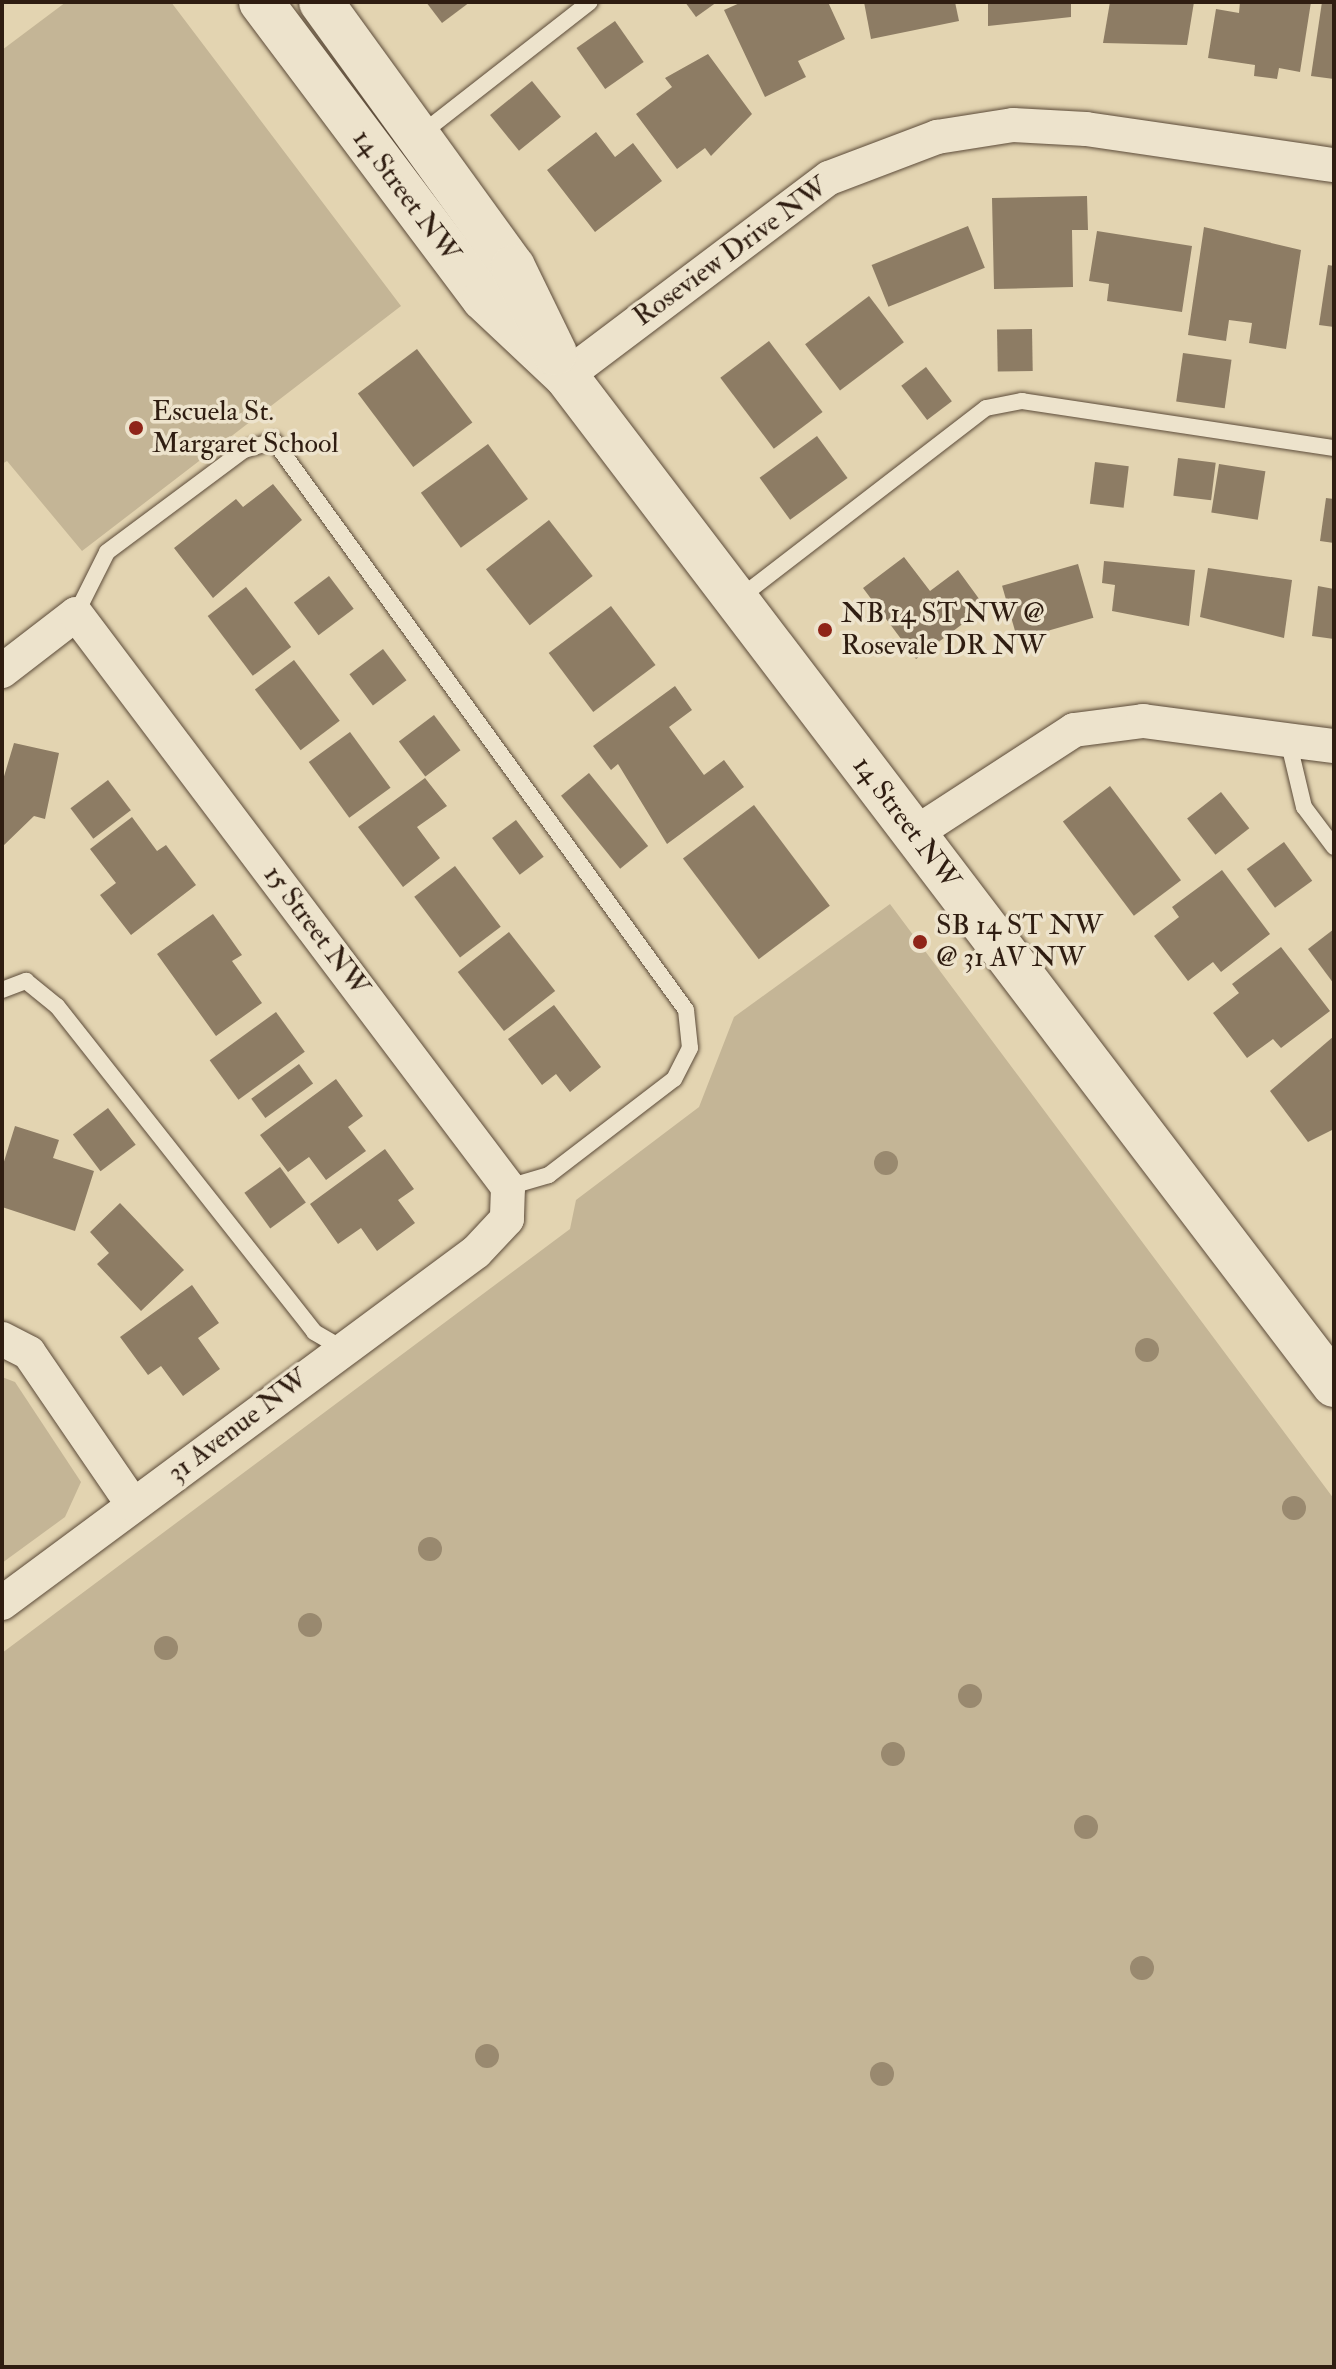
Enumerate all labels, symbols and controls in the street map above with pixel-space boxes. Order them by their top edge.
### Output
street label: 14 Street NW [345,123,467,269]
street label: Roseview Drive NW [627,170,835,334]
place label: Escuela St. Margaret School [152,395,339,461]
marker: Escuela St. Margaret School [127,419,145,437]
place label: NB 14 ST NW @ Rosevale DR NW [841,597,1046,663]
marker: NB 14 ST NW @ Rosevale DR NW [816,621,834,639]
street label: 14 Street NW [845,750,967,896]
street label: 15 Street NW [256,859,376,1003]
place label: SB 14 ST NW @ 31 AV NW [936,909,1103,975]
marker: SB 14 ST NW @ 31 AV NW [911,933,929,951]
street label: 31 Avenue NW [161,1362,315,1490]

